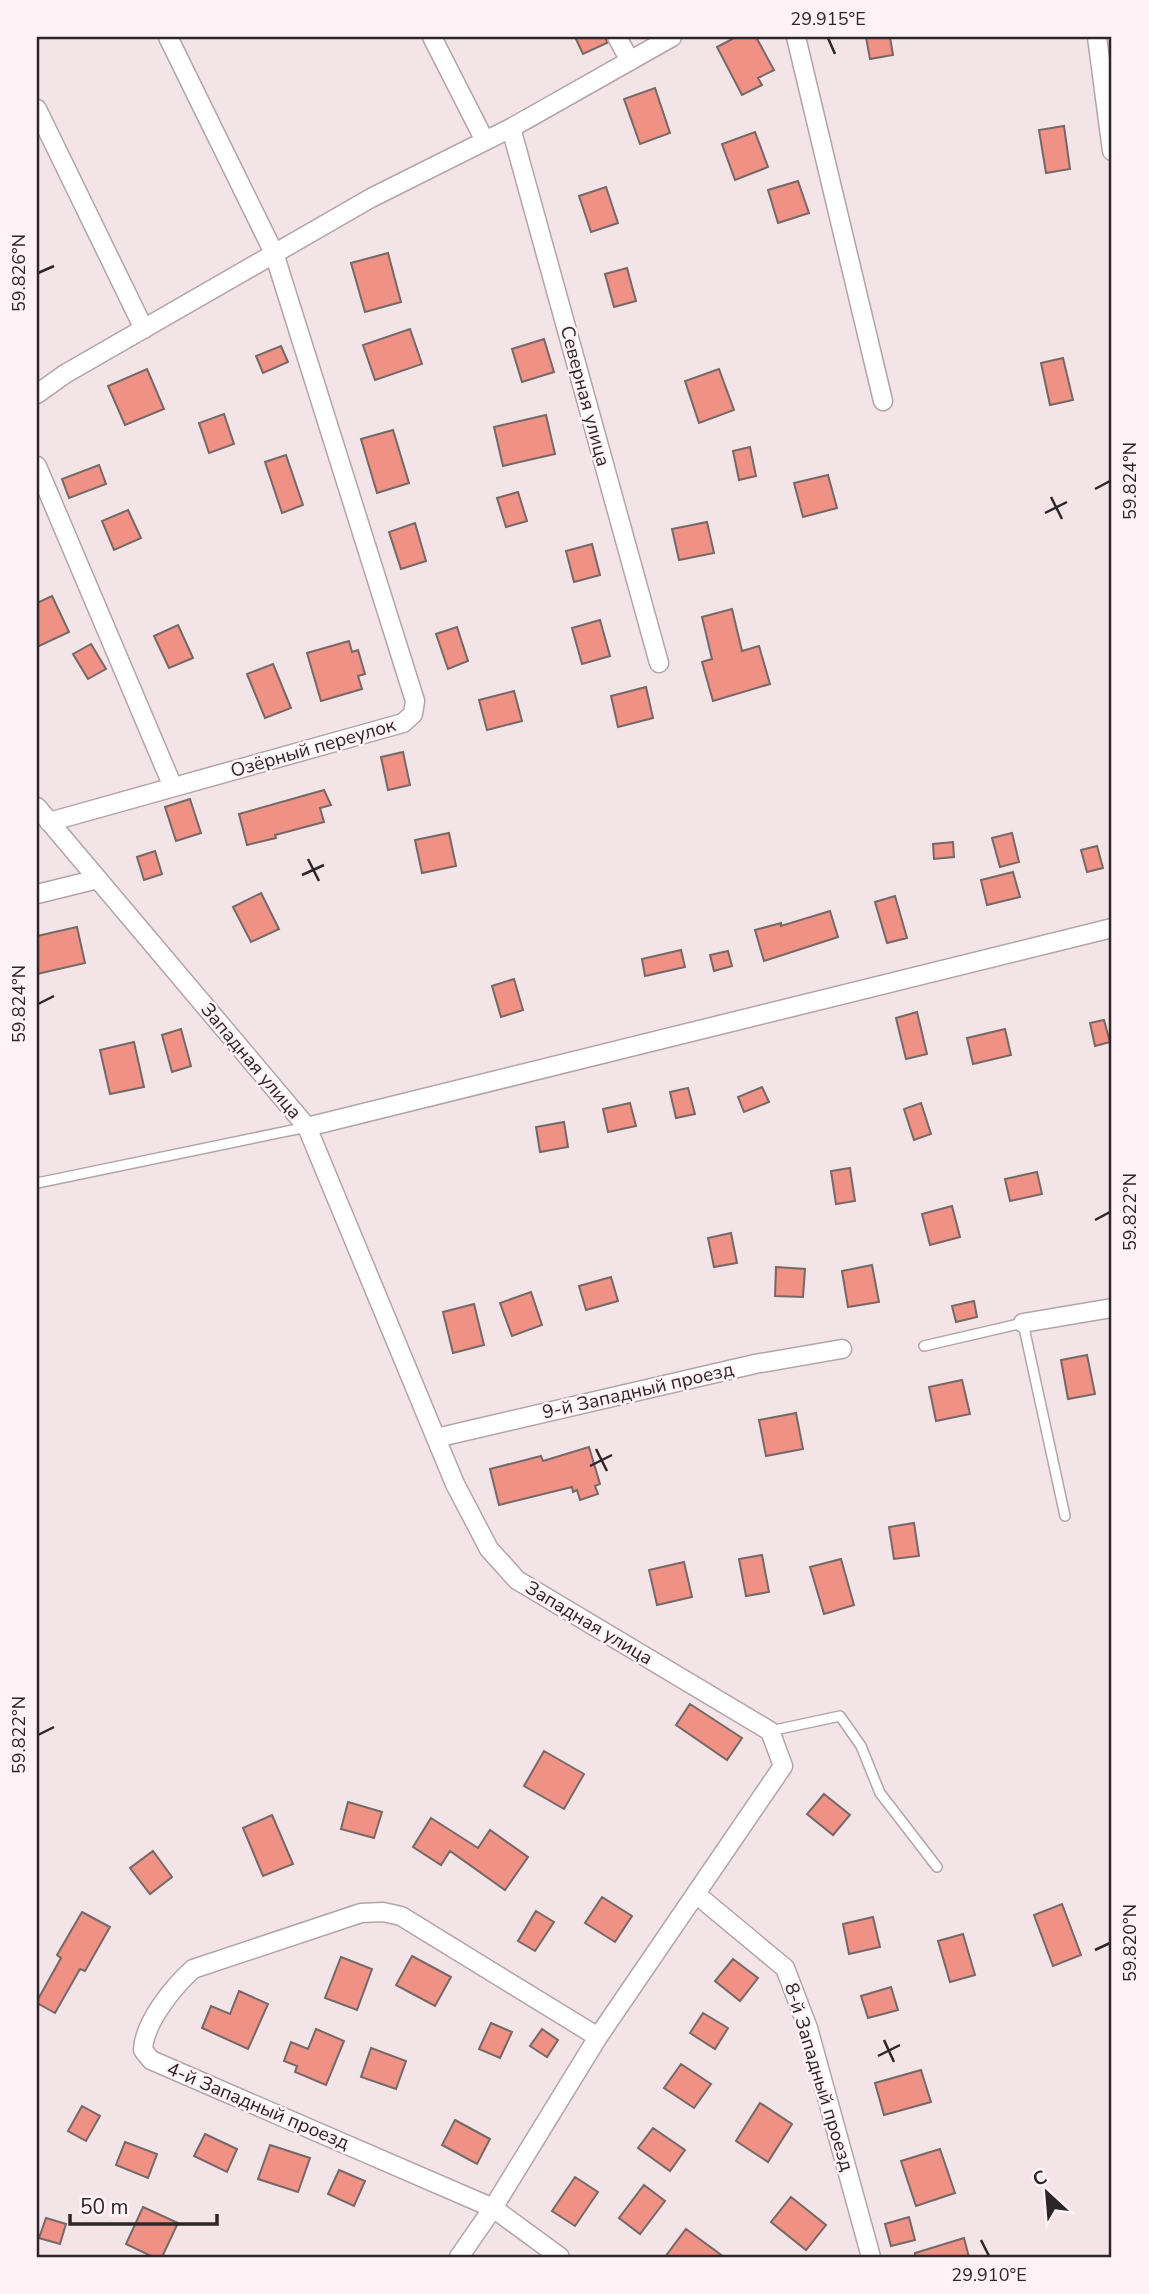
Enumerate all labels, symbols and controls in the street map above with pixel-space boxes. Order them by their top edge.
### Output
text: 29.915°E [790,7,866,31]
text: 59.826°N [7,234,31,312]
street label: Северная улица [554,323,616,469]
text: 59.824°N [1118,442,1142,520]
street label: Озёрный переулок [227,712,399,784]
text: 59.824°N [7,965,31,1043]
street label: Западная улица [195,997,307,1125]
text: 59.822°N [1118,1173,1142,1251]
street label: 9-й Западный проезд [540,1356,736,1426]
street label: Западная улица [520,1575,658,1671]
text: 59.822°N [7,1696,31,1774]
text: 59.820°N [1118,1904,1142,1982]
street label: 8-й Западный проезд [778,1980,860,2174]
street label: 4-й Западный проезд [163,2056,353,2156]
north arrow [1012,2158,1082,2228]
text: С [1028,2164,1052,2193]
scale bar [70,2182,217,2226]
text: 50 m [80,2193,129,2221]
text: 29.910°E [951,2263,1027,2287]

